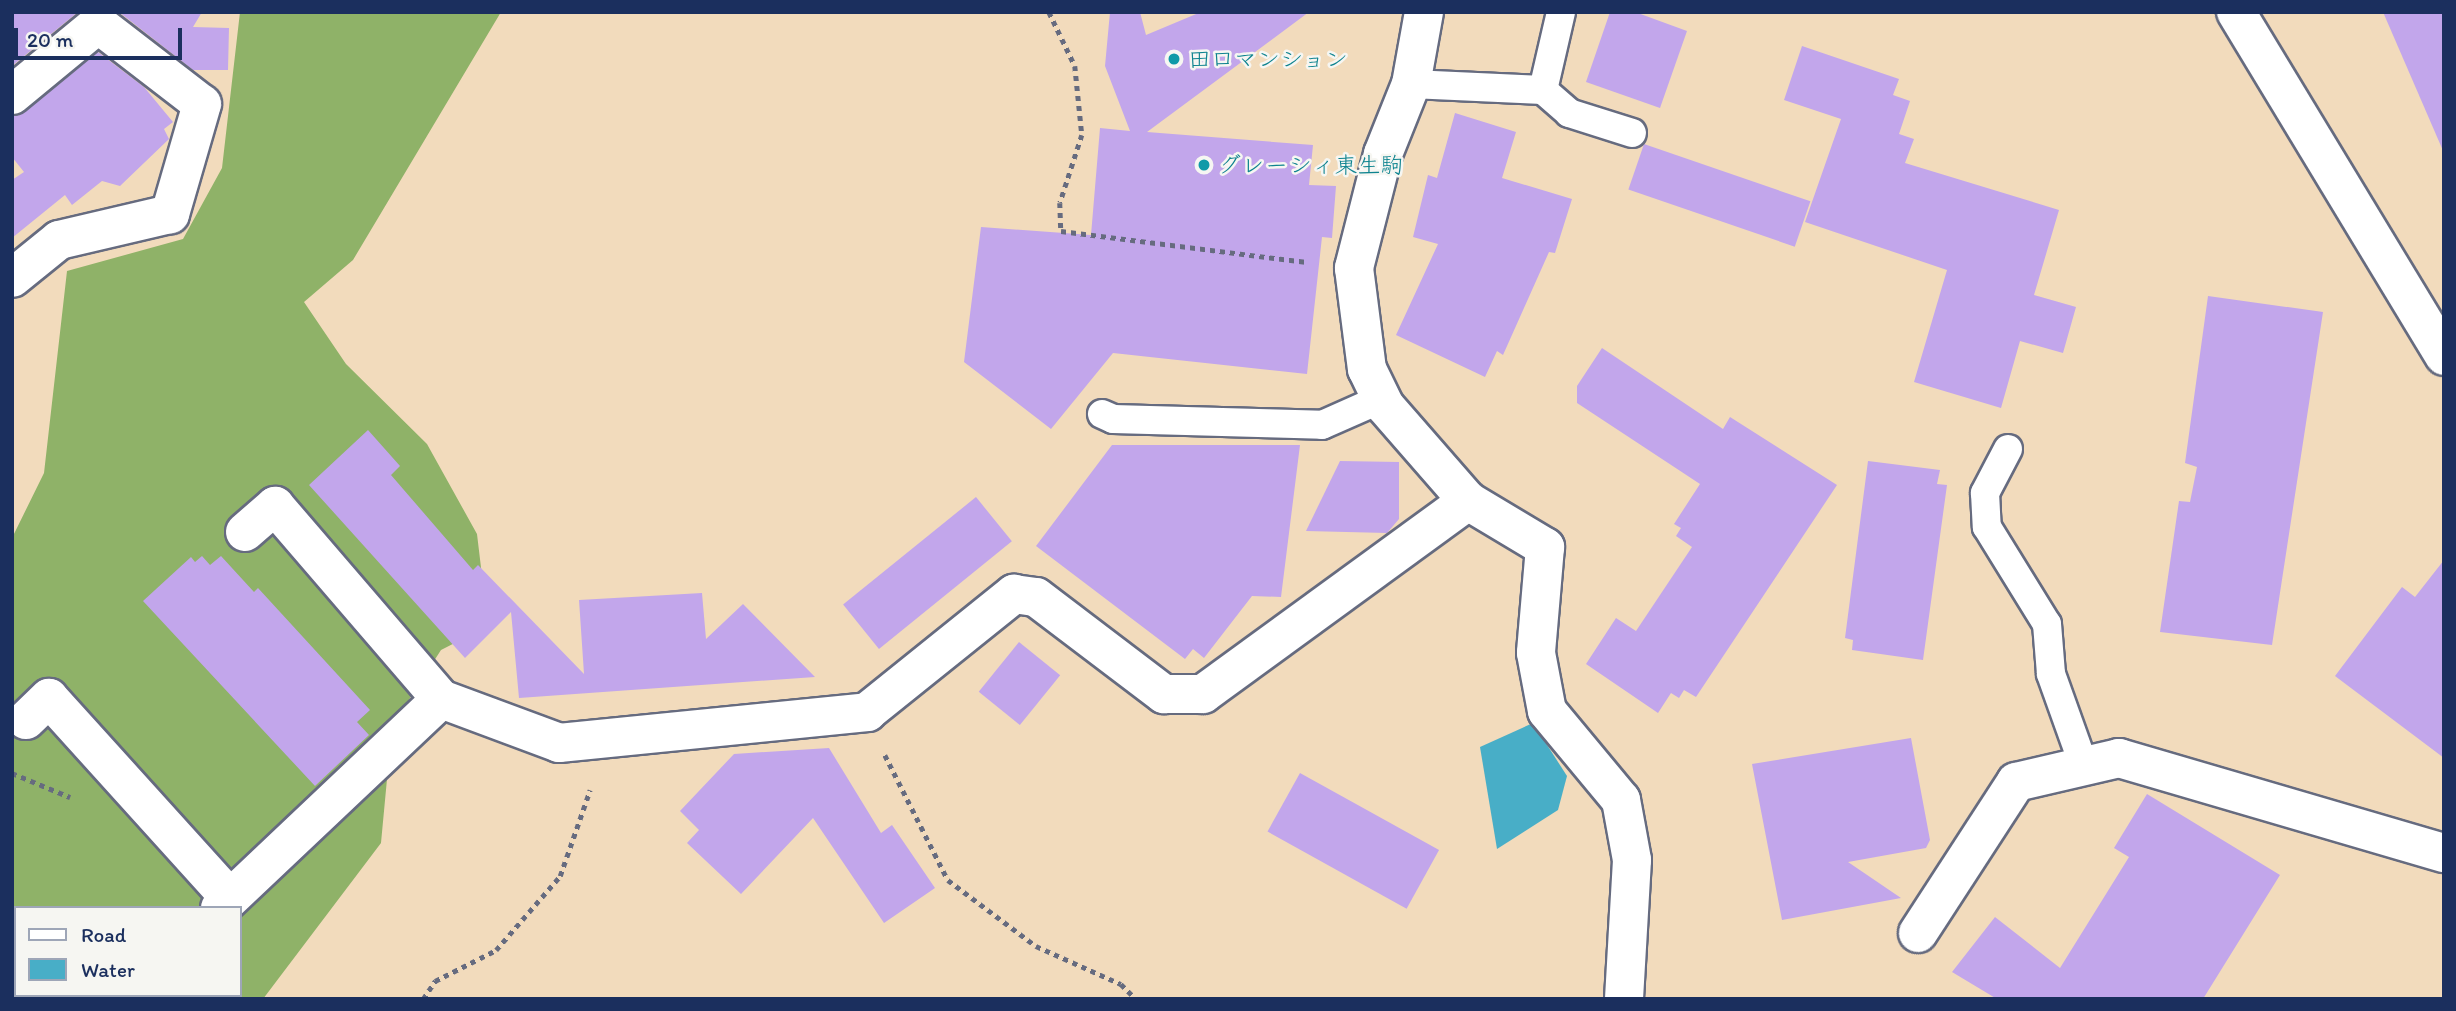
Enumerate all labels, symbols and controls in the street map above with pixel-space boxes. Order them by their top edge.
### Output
scale bar [18,14,186,58]
text: 20 m [27,27,73,52]
place label: 田口マンション [1188,45,1349,73]
marker: 田口マンション [1166,51,1182,67]
place label: グレーシィ東生駒 [1218,151,1403,179]
marker: グレーシィ東生駒 [1196,157,1212,173]
legend [14,906,242,997]
text: Road [81,922,126,947]
text: Water [81,957,135,982]

